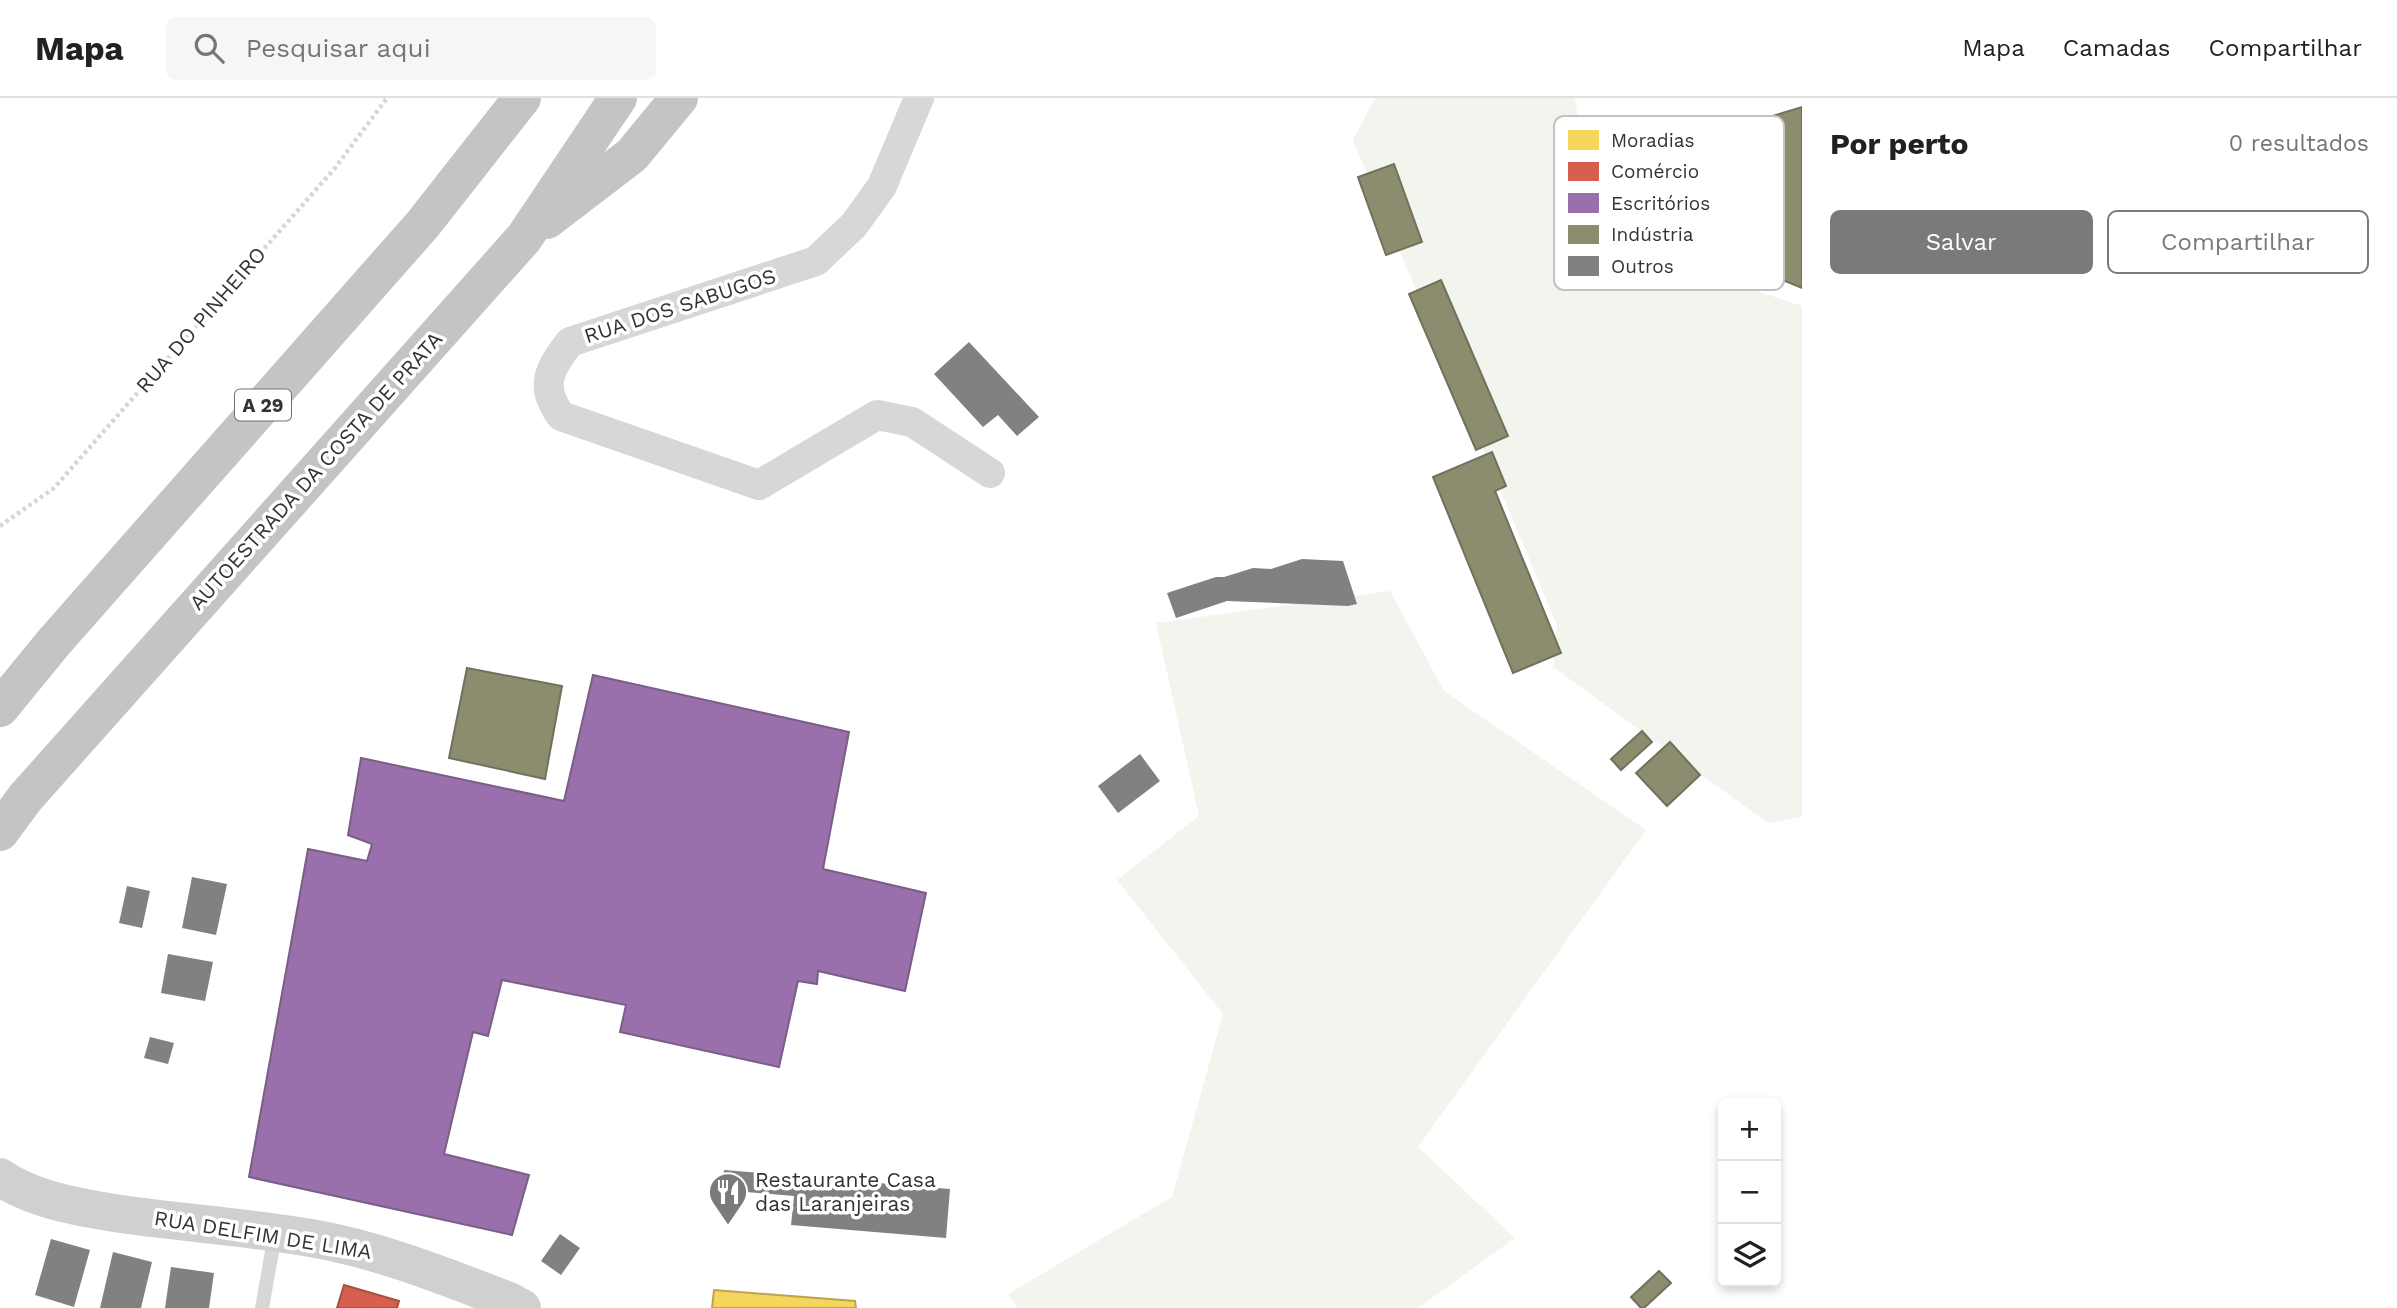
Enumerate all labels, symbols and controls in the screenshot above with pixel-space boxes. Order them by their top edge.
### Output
search box [166,17,656,80]
text: Mapa [35,29,124,68]
icon: search [190,29,228,67]
text: Pesquisar aqui [246,33,431,63]
text: Mapa [1962,34,2025,62]
text: Camadas [2063,34,2171,62]
text: Compartilhar [2209,34,2362,62]
legend [1554,116,1784,290]
text: Por perto [1830,126,1968,161]
text: Moradias [1611,129,1694,152]
text: 0 resultados [2229,130,2369,157]
text: Comércio [1611,160,1699,183]
text: Escritórios [1611,192,1710,215]
button: Salvar [1830,210,2093,274]
button: Compartilhar [2107,210,2369,274]
text: Indústria [1611,223,1694,246]
street label: RUA DO PINHEIRO [130,241,271,398]
text: Outros [1611,255,1674,278]
street label: RUA DOS SABUGOS [581,263,779,348]
street label: AUTOESTRADA DA COSTA DE PRATA [184,326,447,615]
road number: A 29 [235,390,291,420]
map controls [1718,1098,1781,1287]
button: + [1718,1098,1781,1161]
button: − [1718,1161,1781,1224]
place label: Restaurante Casa das Laranjeiras [755,1167,936,1216]
restaurant icon: Restaurante Casa das Laranjeiras [707,1171,749,1226]
street label: RUA DELFIM DE LIMA [152,1205,374,1264]
button: layers [1718,1224,1781,1287]

